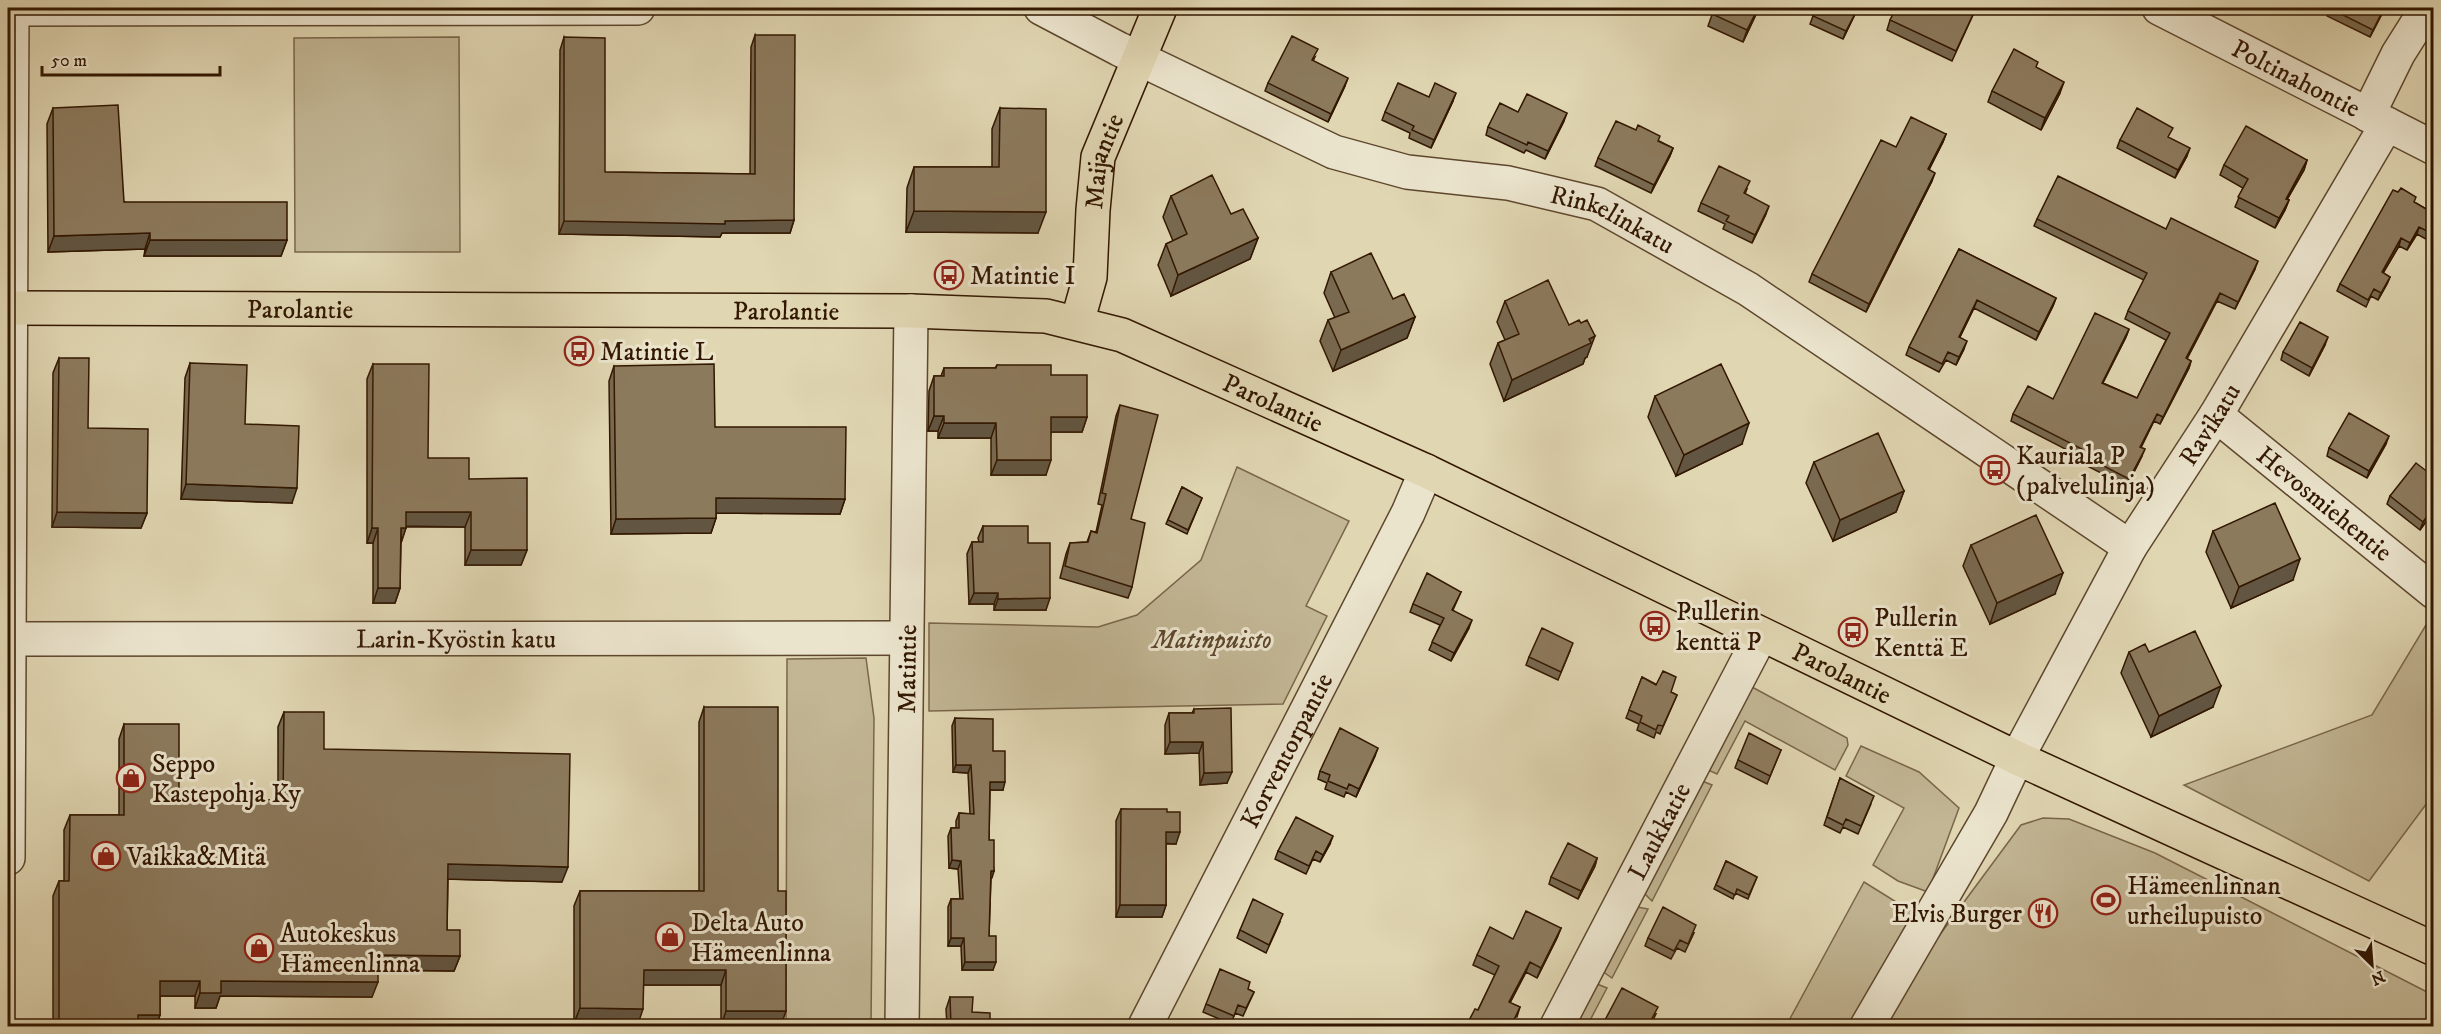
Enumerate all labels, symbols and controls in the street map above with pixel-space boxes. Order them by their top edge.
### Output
street label: Poltinahontie [2226,33,2365,126]
scale bar [42,39,220,77]
text: 50 m [51,50,87,72]
street label: Maijantie [1078,109,1132,211]
street label: Rinkelinkatu [1547,179,1680,262]
bus stop icon: Matintie I [933,259,965,291]
place label: Matintie I [970,260,1075,293]
street label: Parolantie [247,294,353,327]
street label: Parolantie [733,295,839,329]
bus stop icon: Matintie L [563,335,595,367]
place label: Matintie L [600,336,714,369]
street label: Parolantie [1217,367,1328,441]
street label: Ravikatu [2172,378,2249,472]
street label: Hevosmiehentie [2249,439,2398,569]
place label: Kauriala P (palvelulinja) [2016,440,2155,503]
bus stop icon: Kauriala P (palvelulinja) [1979,454,2011,486]
place label: Pullerin kenttä P [1676,596,1761,659]
place label: Pullerin Kenttä E [1874,602,1968,665]
bus stop icon: Pullerin kenttä P [1639,610,1671,642]
bus stop icon: Pullerin Kenttä E [1837,616,1869,648]
street label: Larin-Kyöstin katu [356,623,556,657]
street label: Matintie [891,624,925,714]
park label: Matinpuisto [1150,624,1272,657]
street label: Parolantie [1786,636,1897,713]
street label: Korventorpantie [1234,668,1341,834]
place label: Seppo Kastepohja Ky [152,748,301,811]
shop icon: Seppo Kastepohja Ky [115,762,147,794]
street label: Laukkatie [1621,777,1699,886]
shop icon: Vaikka&Mitä [90,840,122,872]
place label: Vaikka&Mitä [126,841,266,874]
place label: Hämeenlinnan urheilupuisto [2127,870,2281,933]
sports icon: Hämeenlinnan urheilupuisto [2090,884,2122,916]
restaurant icon: Elvis Burger [2027,897,2059,929]
place label: Elvis Burger [1892,898,2022,931]
place label: Delta Auto Hämeenlinna [691,907,831,970]
place label: Autokeskus Hämeenlinna [280,918,420,981]
shop icon: Delta Auto Hämeenlinna [654,921,686,953]
shop icon: Autokeskus Hämeenlinna [243,932,275,964]
north arrow [2342,935,2402,995]
text: N [2368,966,2388,990]

